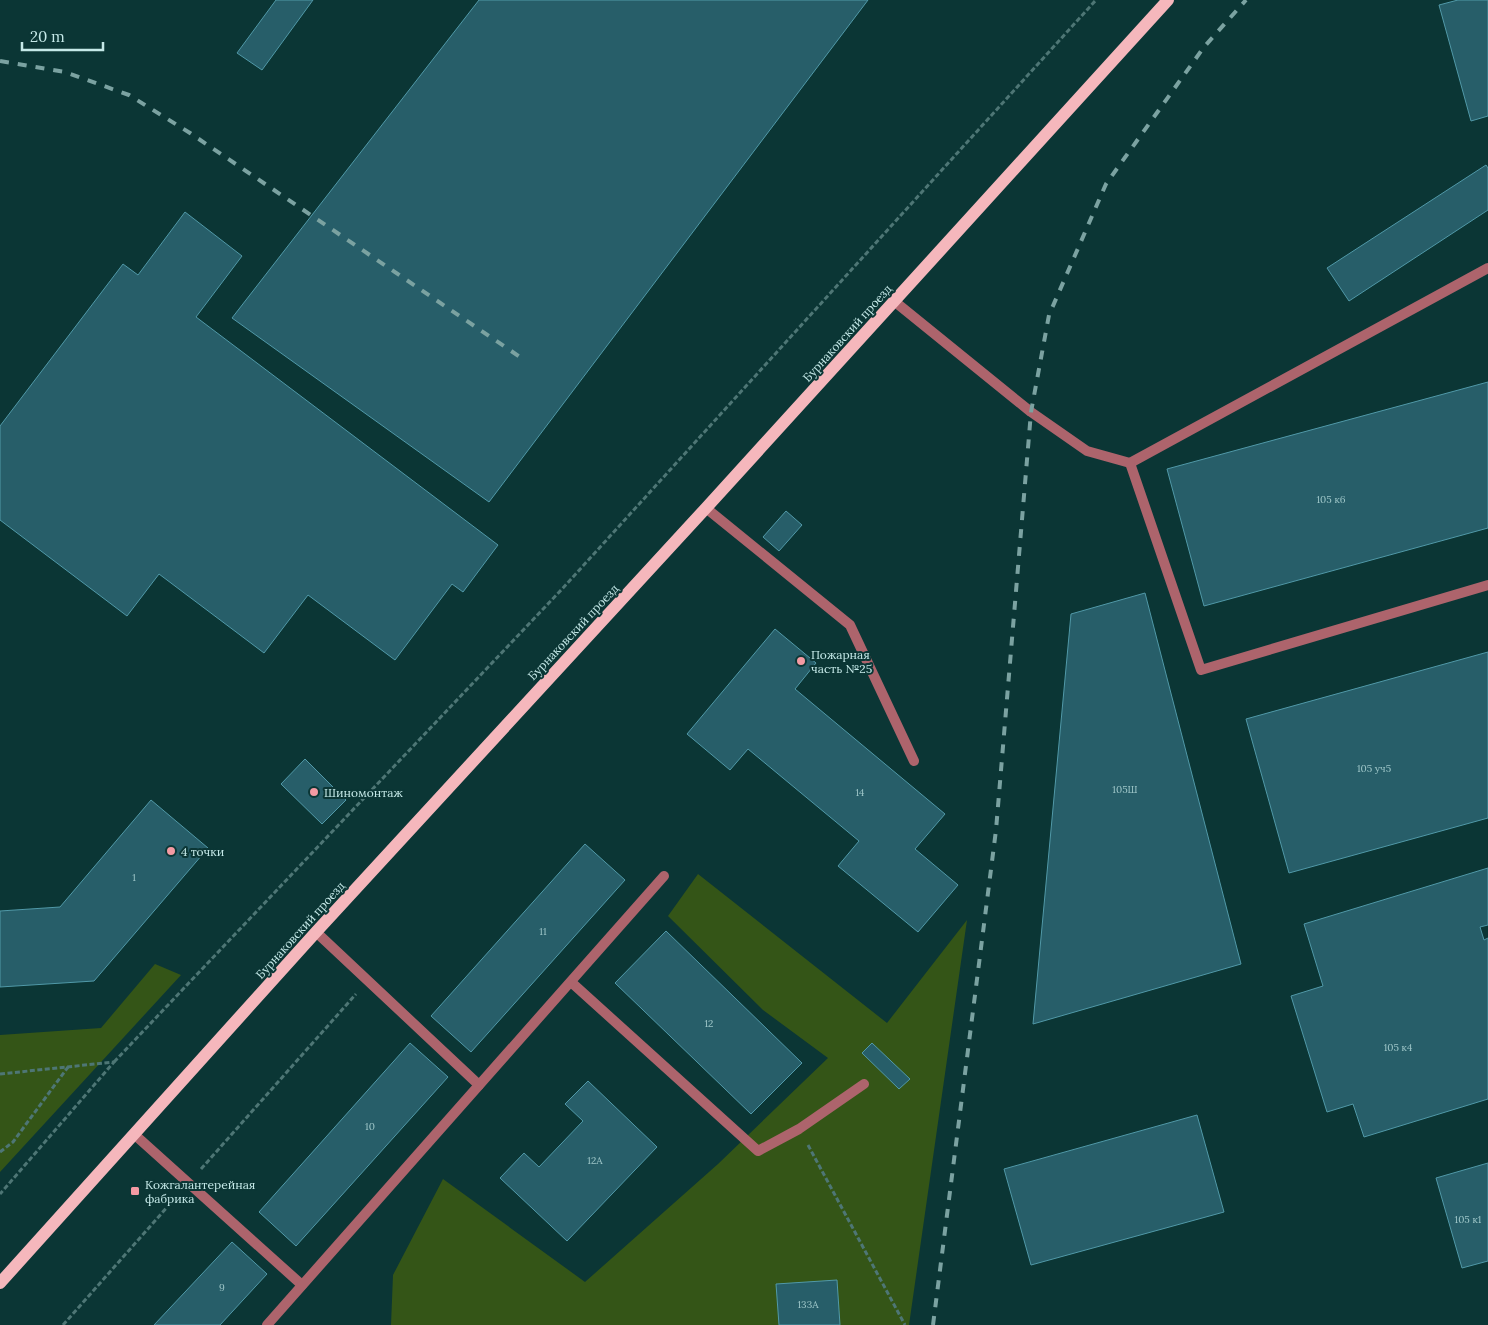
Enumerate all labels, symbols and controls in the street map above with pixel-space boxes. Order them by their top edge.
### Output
scale bar [22,20,104,52]
text: 20 m [30,27,65,46]
street label: Бурнаковский проезд [799,281,895,385]
house number: 105 к6 [1316,493,1346,506]
street label: Бурнаковский проезд [525,581,621,683]
place label: Пожарная часть №25 [811,647,872,676]
marker: Пожарная часть №25 [795,655,807,667]
house number: 105 уч5 [1357,762,1391,775]
house number: 105Ш [1112,783,1138,796]
place label: Шиномонтаж [324,785,403,800]
marker: Шиномонтаж [308,786,320,798]
house number: 14 [855,786,865,799]
place label: 4 точки [181,844,224,859]
marker: 4 точки [165,845,177,857]
house number: 1 [132,871,136,884]
street label: Бурнаковский проезд [252,878,348,982]
house number: 11 [539,925,547,938]
house number: 12 [704,1017,714,1030]
house number: 105 к4 [1384,1041,1413,1054]
house number: 10 [365,1120,375,1133]
house number: 12А [587,1154,603,1167]
place label: Кожгалантерейная фабрика [145,1177,255,1206]
marker: Кожгалантерейная фабрика [129,1185,141,1197]
house number: 105 к1 [1455,1213,1482,1226]
house number: 9 [219,1281,225,1294]
house number: 133А [797,1298,819,1311]

